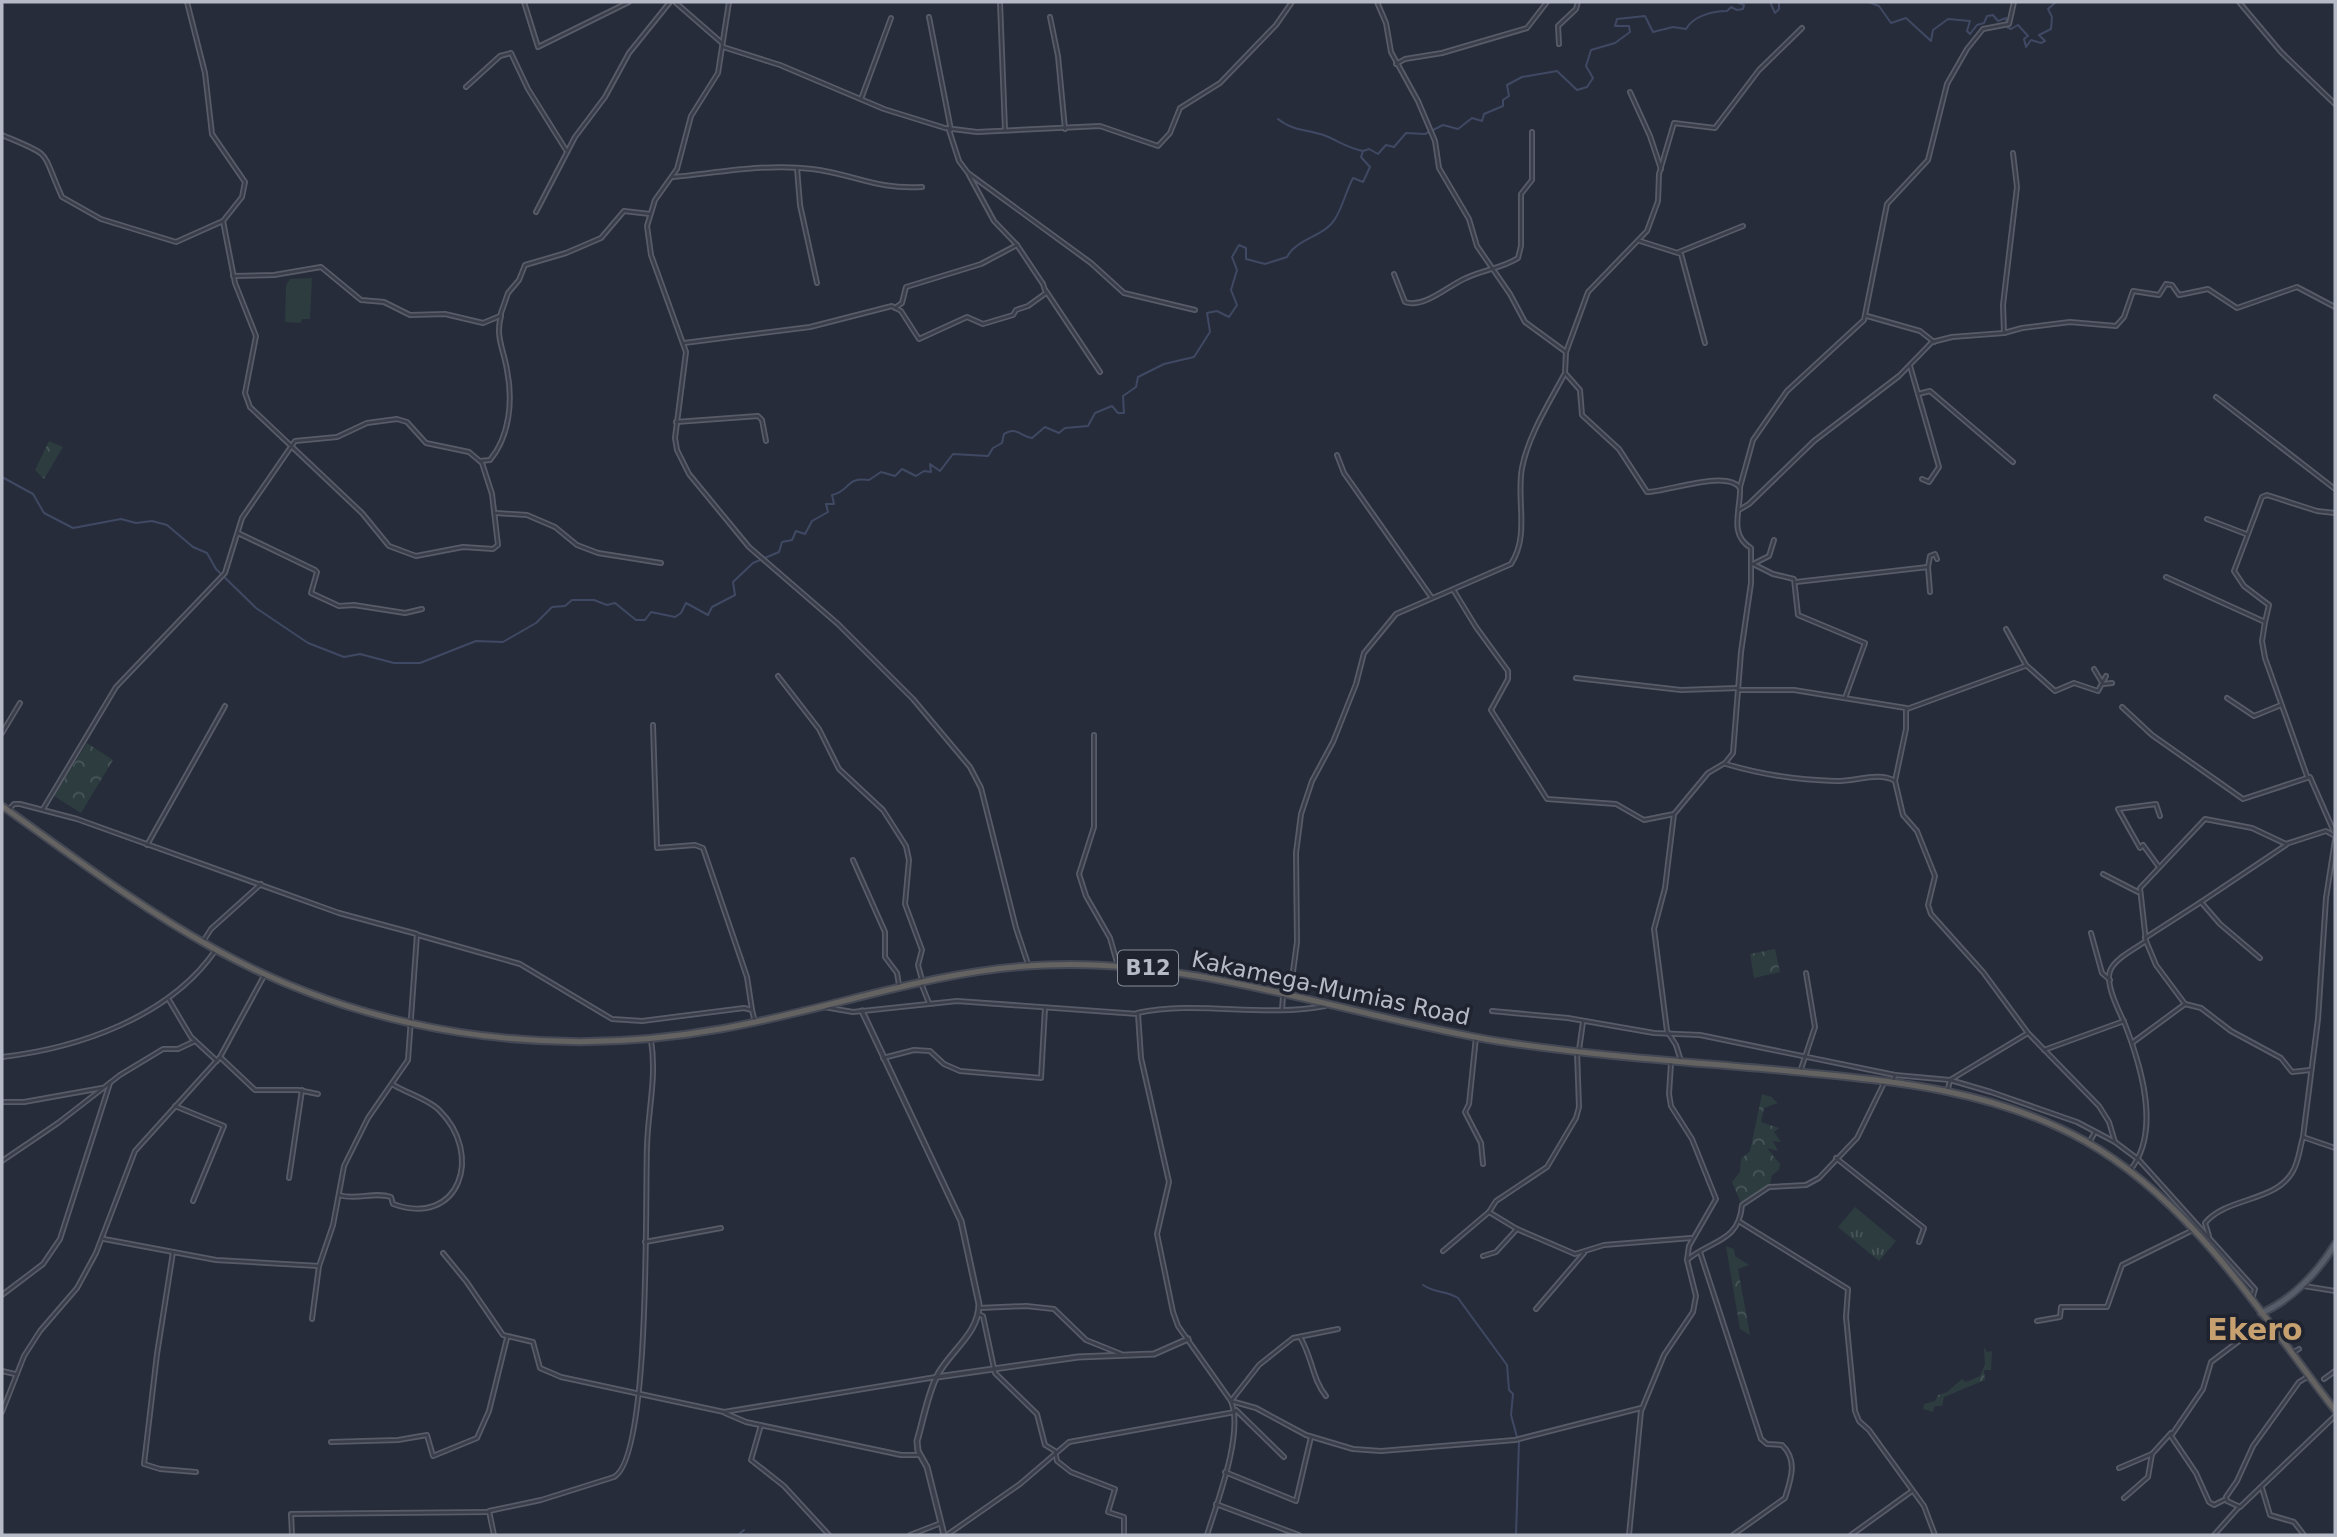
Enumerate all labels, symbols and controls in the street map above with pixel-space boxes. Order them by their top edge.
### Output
street label: Kakamega-Mumias Road [1190,946,1472,1030]
road number: B12 [1118,950,1178,986]
district label: Ekero [2207,1312,2303,1347]

